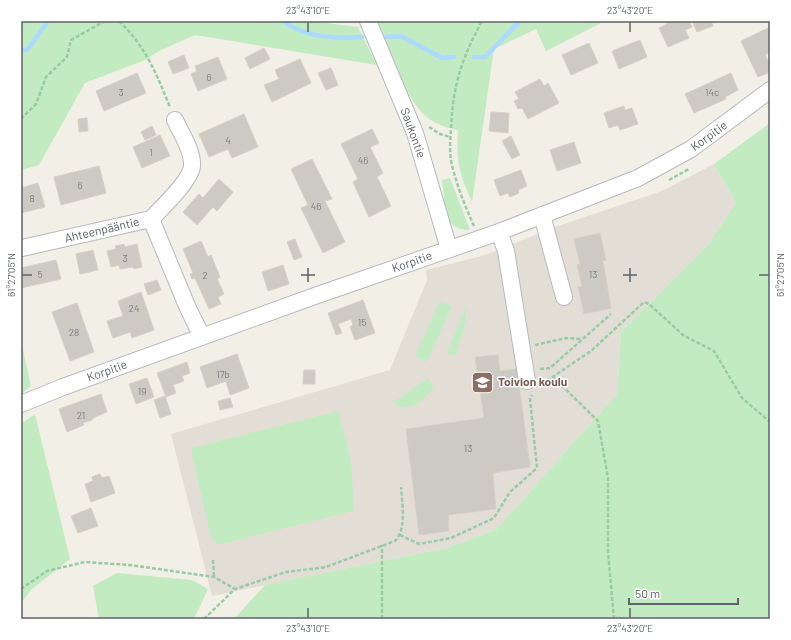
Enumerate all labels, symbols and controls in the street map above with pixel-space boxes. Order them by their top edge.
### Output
text: 23°43'10"E [286,4,330,16]
text: 23°43'20"E [607,4,653,16]
house number: 6 [206,71,212,83]
house number: 3 [118,86,124,98]
house number: 14c [705,86,719,98]
street label: Saukontie [398,106,429,160]
street label: Korpitie [687,117,729,153]
house number: 4 [225,134,231,146]
house number: 1 [149,146,153,158]
house number: 46 [358,154,368,166]
house number: 6 [77,179,83,191]
house number: 8 [29,192,35,204]
house number: 46 [311,200,321,212]
street label: Ahteenpääntie [63,214,141,244]
street label: Korpitie [390,247,434,275]
house number: 3 [122,252,128,264]
text: 61°27'05"N [5,253,17,297]
text: 61°27'05"N [774,253,786,297]
house number: 5 [37,268,43,280]
house number: 13 [589,268,597,280]
house number: 2 [202,269,208,281]
house number: 24 [129,302,139,314]
house number: 15 [358,316,366,328]
house number: 28 [69,326,79,338]
street label: Korpitie [85,356,129,384]
house number: 17b [216,368,230,380]
school or university icon: Toivion koulu [470,369,496,395]
place label: Toivion koulu [498,374,567,388]
house number: 19 [138,385,146,397]
house number: 21 [77,409,85,421]
house number: 13 [464,442,472,454]
scale bar [629,580,738,606]
text: 50 m [635,586,660,600]
text: 23°43'10"E [286,622,330,634]
text: 23°43'20"E [607,622,653,634]

